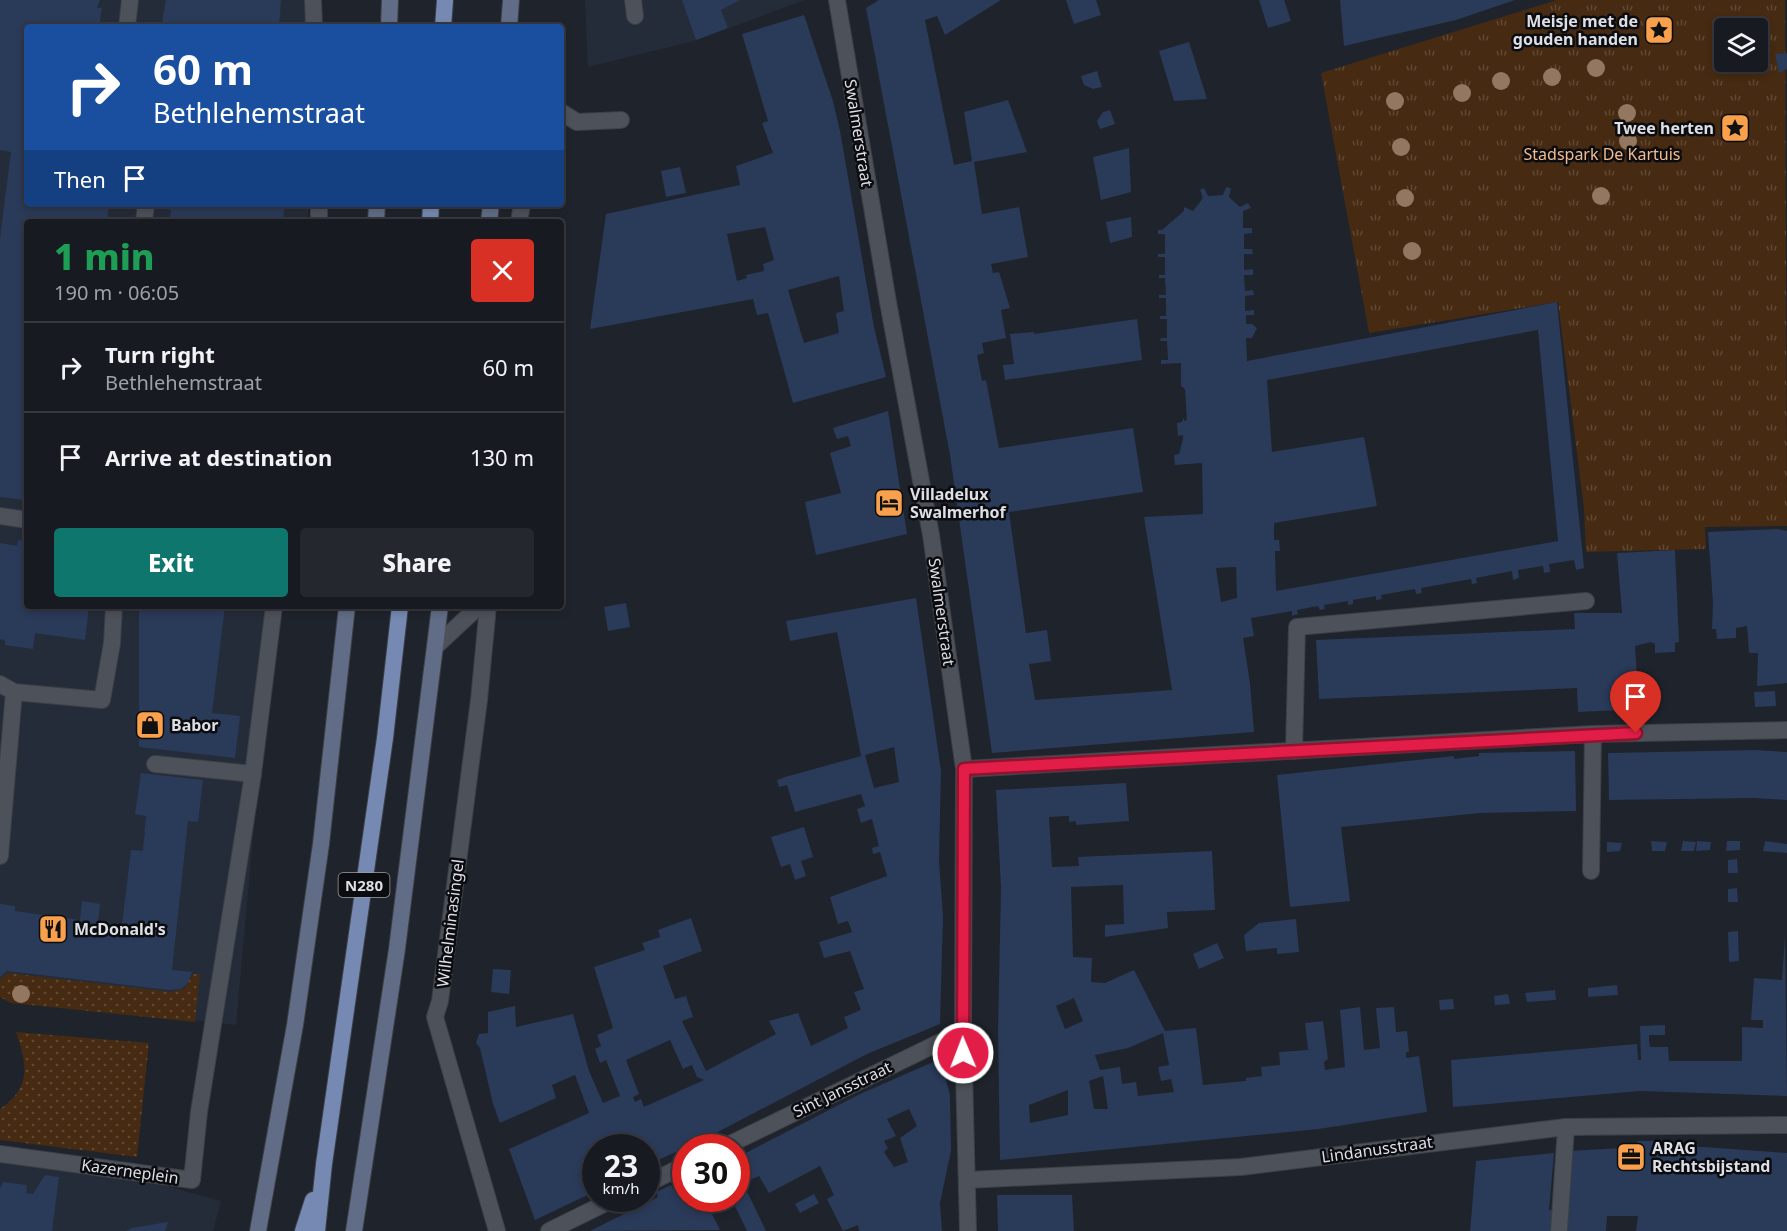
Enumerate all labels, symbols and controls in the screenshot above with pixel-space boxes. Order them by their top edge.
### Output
place label: Meisje met de gouden handen [1513,10,1638,50]
place icon: Meisje met de gouden handen [1643,14,1675,46]
map controls [1714,18,1768,72]
button: layers [1714,18,1768,72]
text: 60 m [153,40,253,97]
icon: right [54,48,132,126]
street label: Swalmerstraat [840,78,878,189]
text: Bethlehemstraat [153,94,365,131]
place icon: Twee herten [1719,112,1751,144]
place label: Twee herten [1614,117,1714,139]
park label: Stadspark De Kartuis [1524,143,1680,165]
icon: arrive [118,162,151,195]
text: Then [54,164,106,194]
text: 1 min [54,232,155,281]
button: close [471,239,534,302]
text: 190 m · 06:05 [54,279,179,306]
text: Turn right [105,339,215,369]
icon: right [54,351,87,384]
text: 60 m [483,352,534,382]
text: Bethlehemstraat [105,369,262,396]
icon: arrive [54,441,87,474]
text: Arrive at destination [105,442,332,472]
text: 130 m [470,442,534,472]
place label: Villadelux Swalmerhof [910,483,1007,523]
hotel icon: Villadelux Swalmerhof [873,487,905,519]
button: Exit [54,528,288,597]
button: Share [300,528,534,597]
street label: Swalmerstraat [924,557,960,667]
pin [1610,671,1661,733]
icon: arrive [1619,680,1652,713]
shop icon: Babor [134,709,166,741]
place label: Babor [171,714,219,736]
street label: Wilhelminasingel [431,858,469,988]
road number: N280 [338,873,389,897]
restaurant icon: McDonald's [37,913,69,945]
place label: McDonald's [74,918,166,940]
position arrow [931,1021,995,1085]
street label: Sint Jansstraat [789,1056,895,1122]
street label: Lindanusstraat [1320,1130,1434,1168]
speed limit sign: 30 [672,1134,750,1212]
place label: ARAG Rechtsbijstand [1652,1137,1770,1177]
office icon: ARAG Rechtsbijstand [1615,1141,1647,1173]
text: 23 [604,1145,638,1186]
street label: Kazerneplein [80,1153,180,1189]
text: km/h [603,1178,639,1198]

